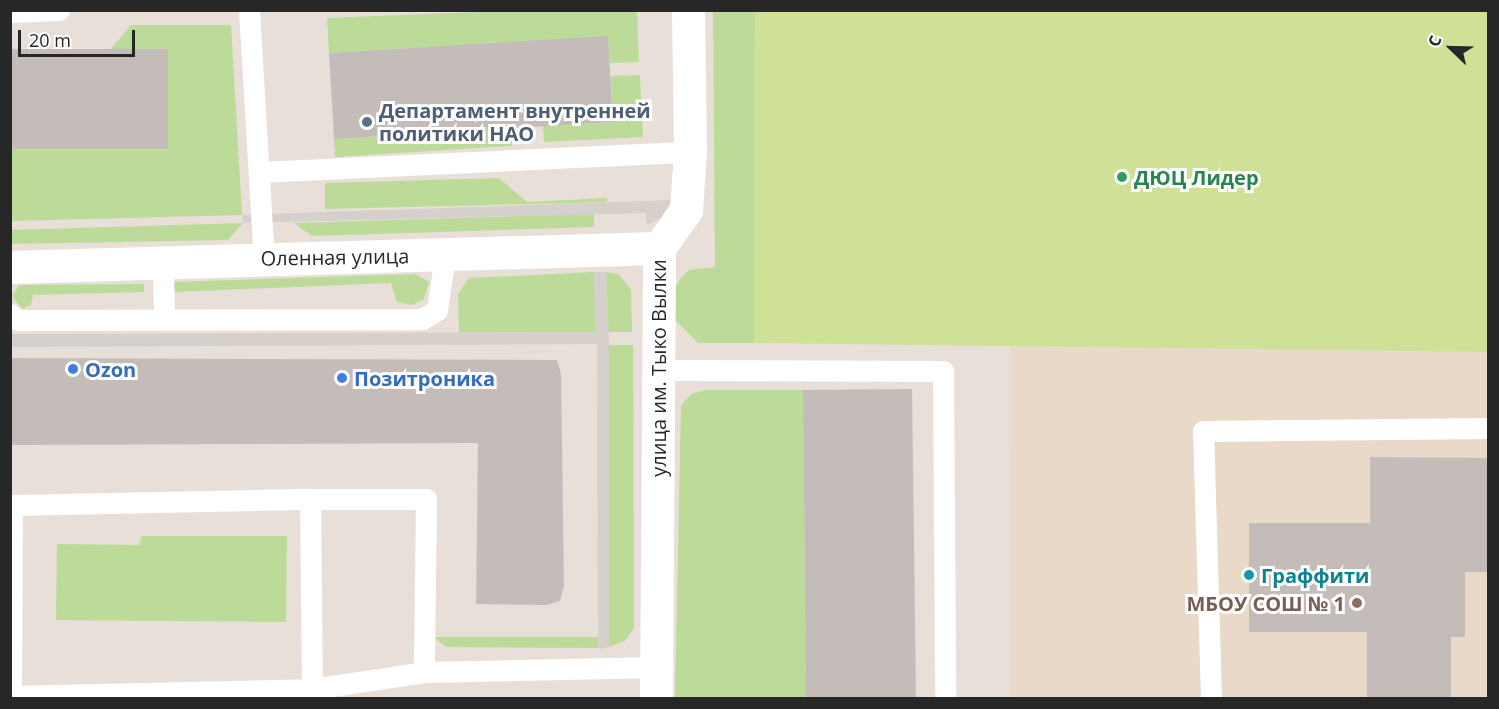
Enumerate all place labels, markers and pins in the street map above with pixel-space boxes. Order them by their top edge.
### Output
place label: Департамент внутренней политики НАО [379,98,651,145]
marker: Департамент внутренней политики НАО [360,115,374,129]
place label: ДЮЦ Лидер [1134,165,1259,189]
marker: ДЮЦ Лидер [1115,170,1129,184]
place label: Ozon [85,357,136,381]
marker: Ozon [66,362,80,376]
place label: Позитроника [354,366,495,390]
marker: Позитроника [335,371,349,385]
place label: Граффити [1261,563,1369,587]
marker: Граффити [1242,568,1256,582]
place label: МБОУ СОШ № 1 [1186,591,1345,615]
marker: МБОУ СОШ № 1 [1350,596,1364,610]

